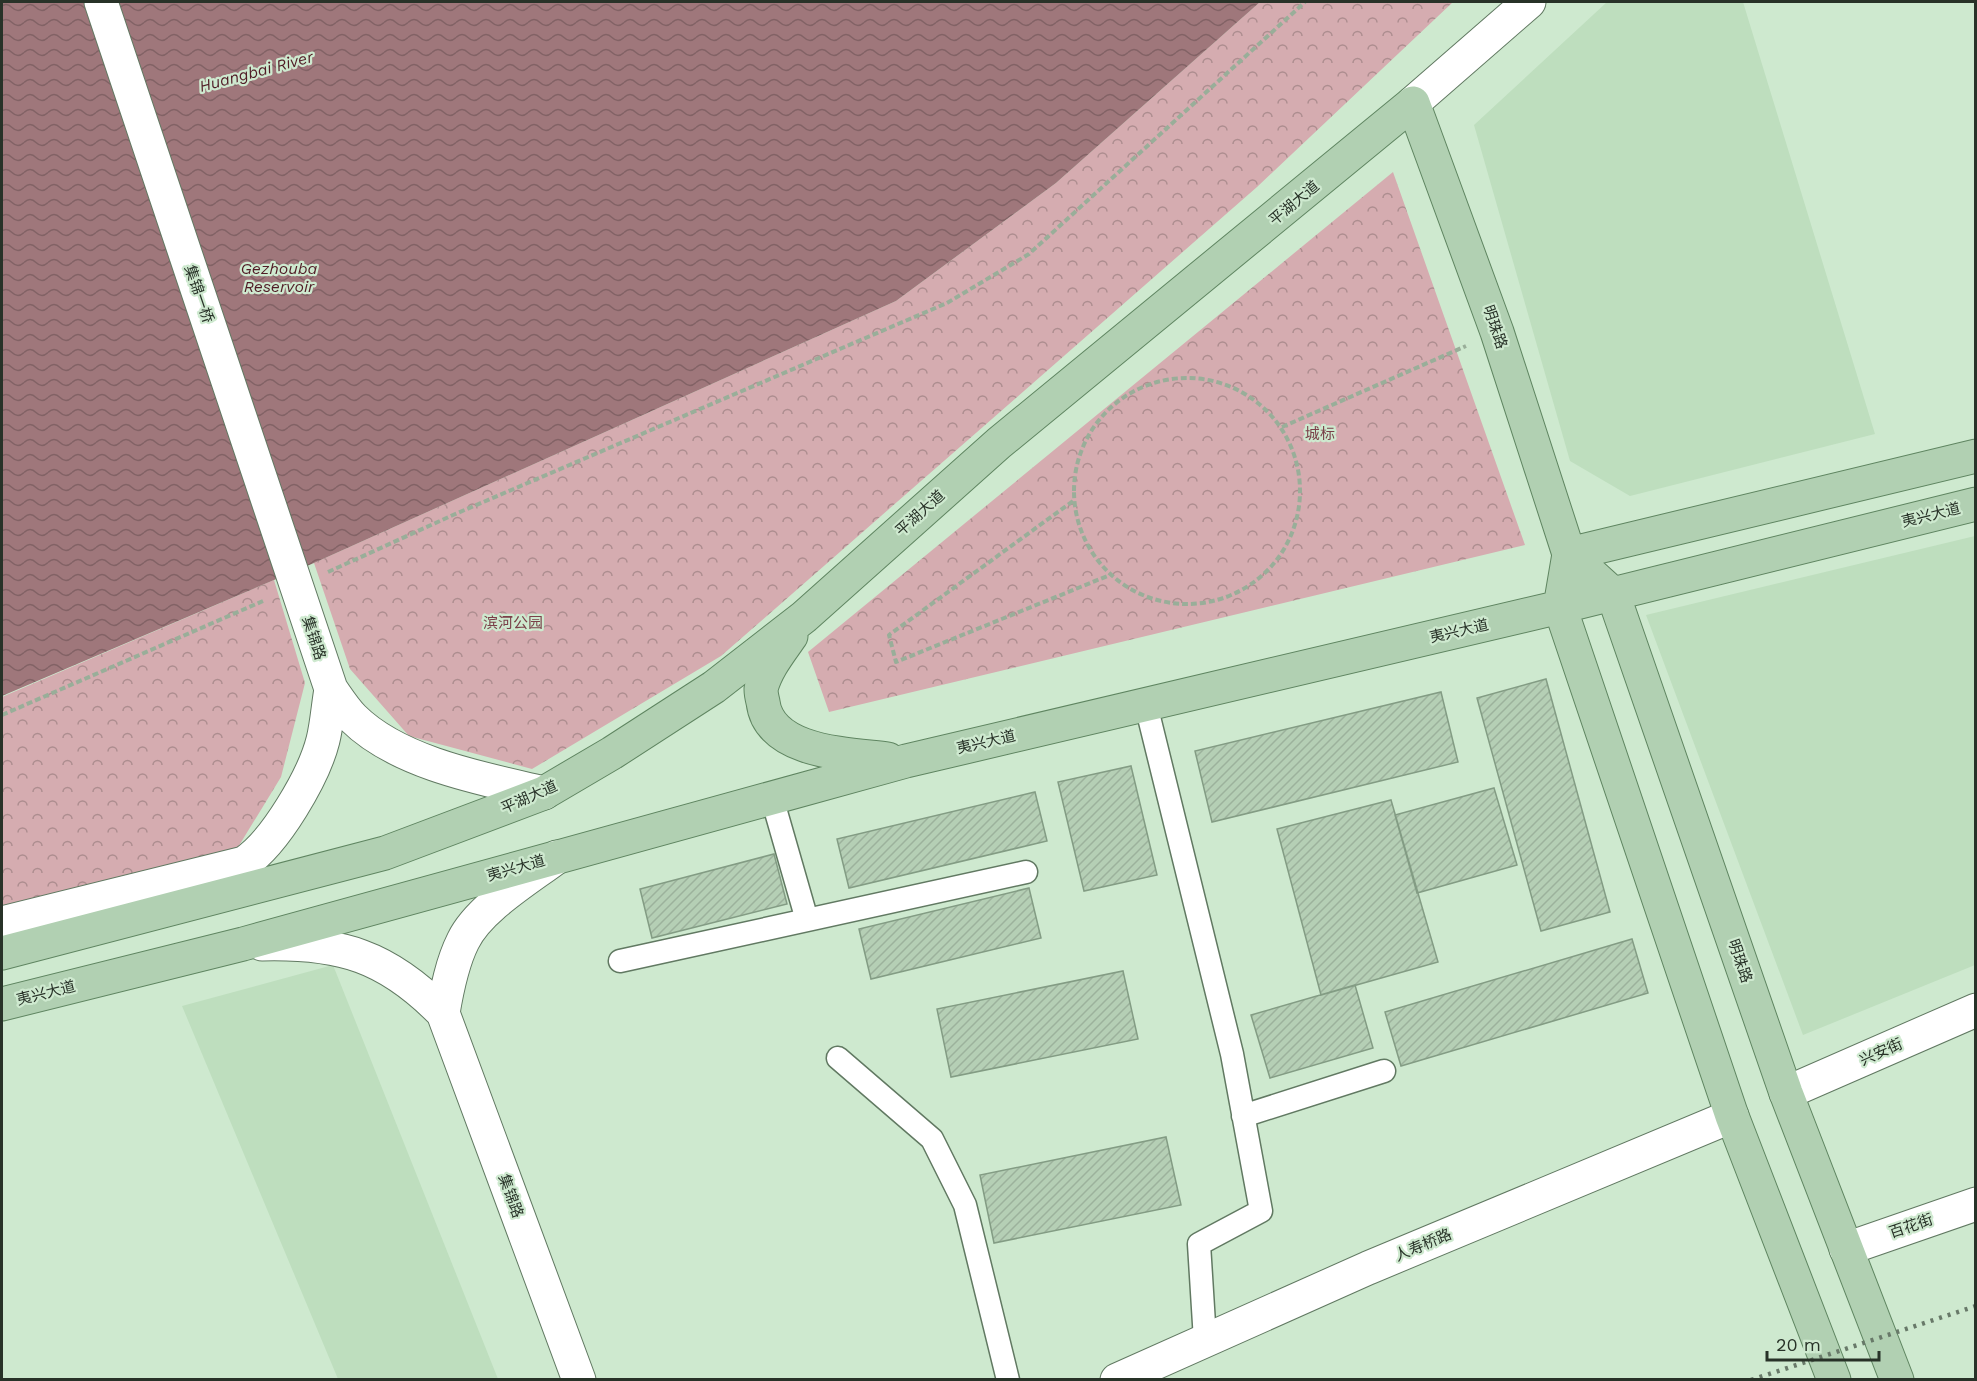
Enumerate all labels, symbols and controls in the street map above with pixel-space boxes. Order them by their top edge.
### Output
water label: Huangbai River [197,47,316,96]
street label: 平湖大道 [1265,177,1323,229]
water label: Gezhouba Reservoir [241,259,318,296]
street label: 集锦一桥 [181,263,217,325]
street label: 明珠路 [1479,303,1511,351]
park label: 城标 [1305,425,1335,443]
street label: 平湖大道 [892,486,948,540]
street label: 夷兴大道 [1900,499,1962,531]
street label: 集锦路 [298,614,330,662]
park label: 滨河公园 [483,614,543,632]
street label: 夷兴大道 [1428,615,1490,647]
street label: 夷兴大道 [955,726,1017,758]
street label: 平湖大道 [498,777,560,817]
street label: 夷兴大道 [485,851,547,885]
street label: 明珠路 [1724,937,1756,985]
street label: 夷兴大道 [15,977,77,1009]
street label: 兴安街 [1857,1035,1905,1069]
street label: 集锦路 [495,1172,527,1220]
street label: 百花街 [1887,1210,1935,1242]
street label: 人寿桥路 [1392,1225,1454,1265]
scale bar [1767,1324,1880,1362]
text: 20 m [1776,1334,1821,1355]

